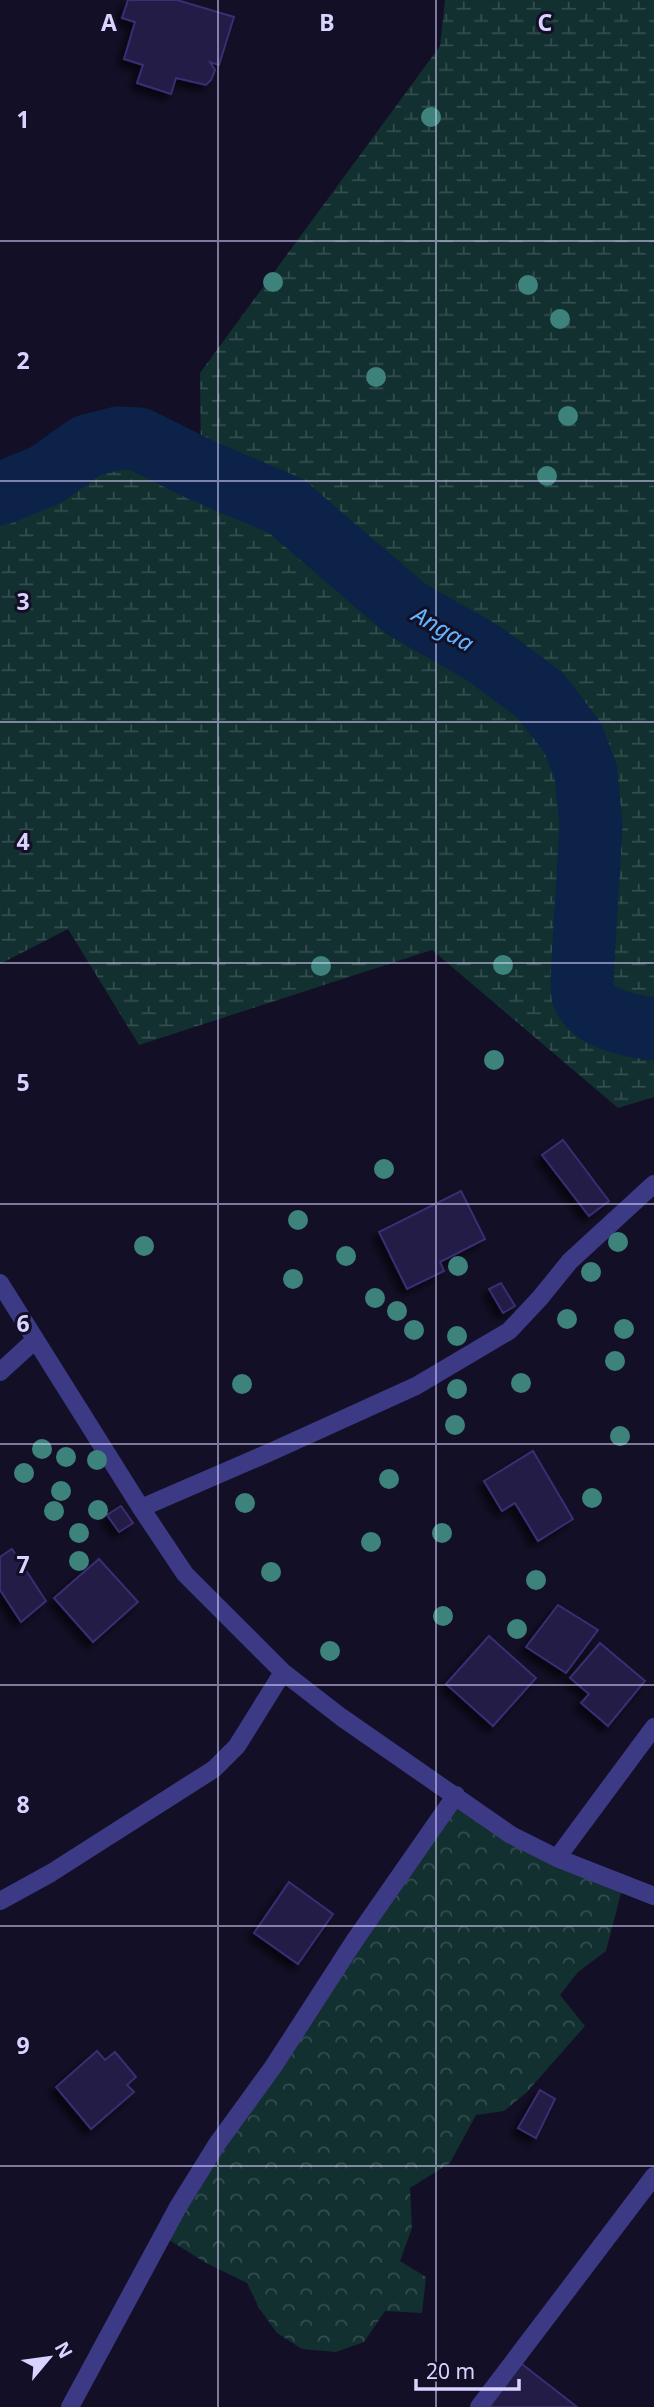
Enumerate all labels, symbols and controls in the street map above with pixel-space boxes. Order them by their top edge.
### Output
text: A [101,6,117,38]
text: B [319,6,335,38]
text: C [538,6,553,38]
text: 1 [16,103,30,135]
text: 2 [16,344,30,376]
text: 3 [16,585,30,617]
water label: Angaa [405,597,480,658]
text: 4 [16,825,30,857]
text: 5 [16,1066,30,1098]
text: 6 [16,1307,30,1339]
text: 7 [16,1548,30,1580]
text: 8 [16,1788,30,1820]
text: 9 [16,2029,30,2061]
north arrow [14,2323,84,2393]
text: N [49,2337,79,2363]
scale bar [416,2348,519,2392]
text: 20 m [426,2357,475,2385]

